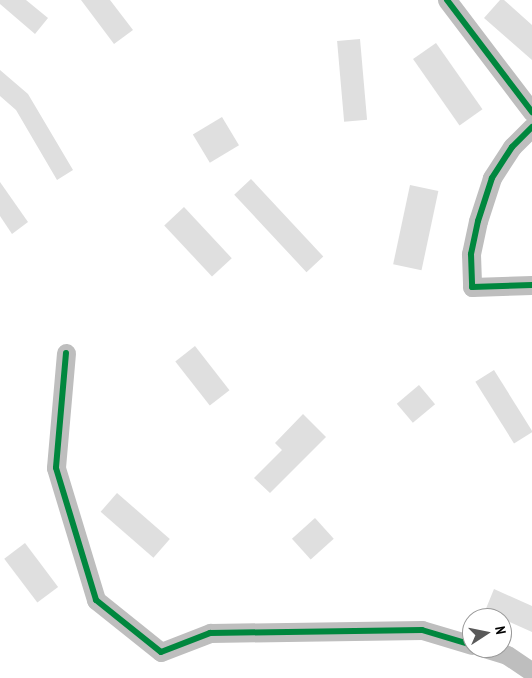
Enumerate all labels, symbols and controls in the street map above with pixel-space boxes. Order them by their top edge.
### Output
north arrow [462,608,512,658]
text: N [491,625,510,636]

